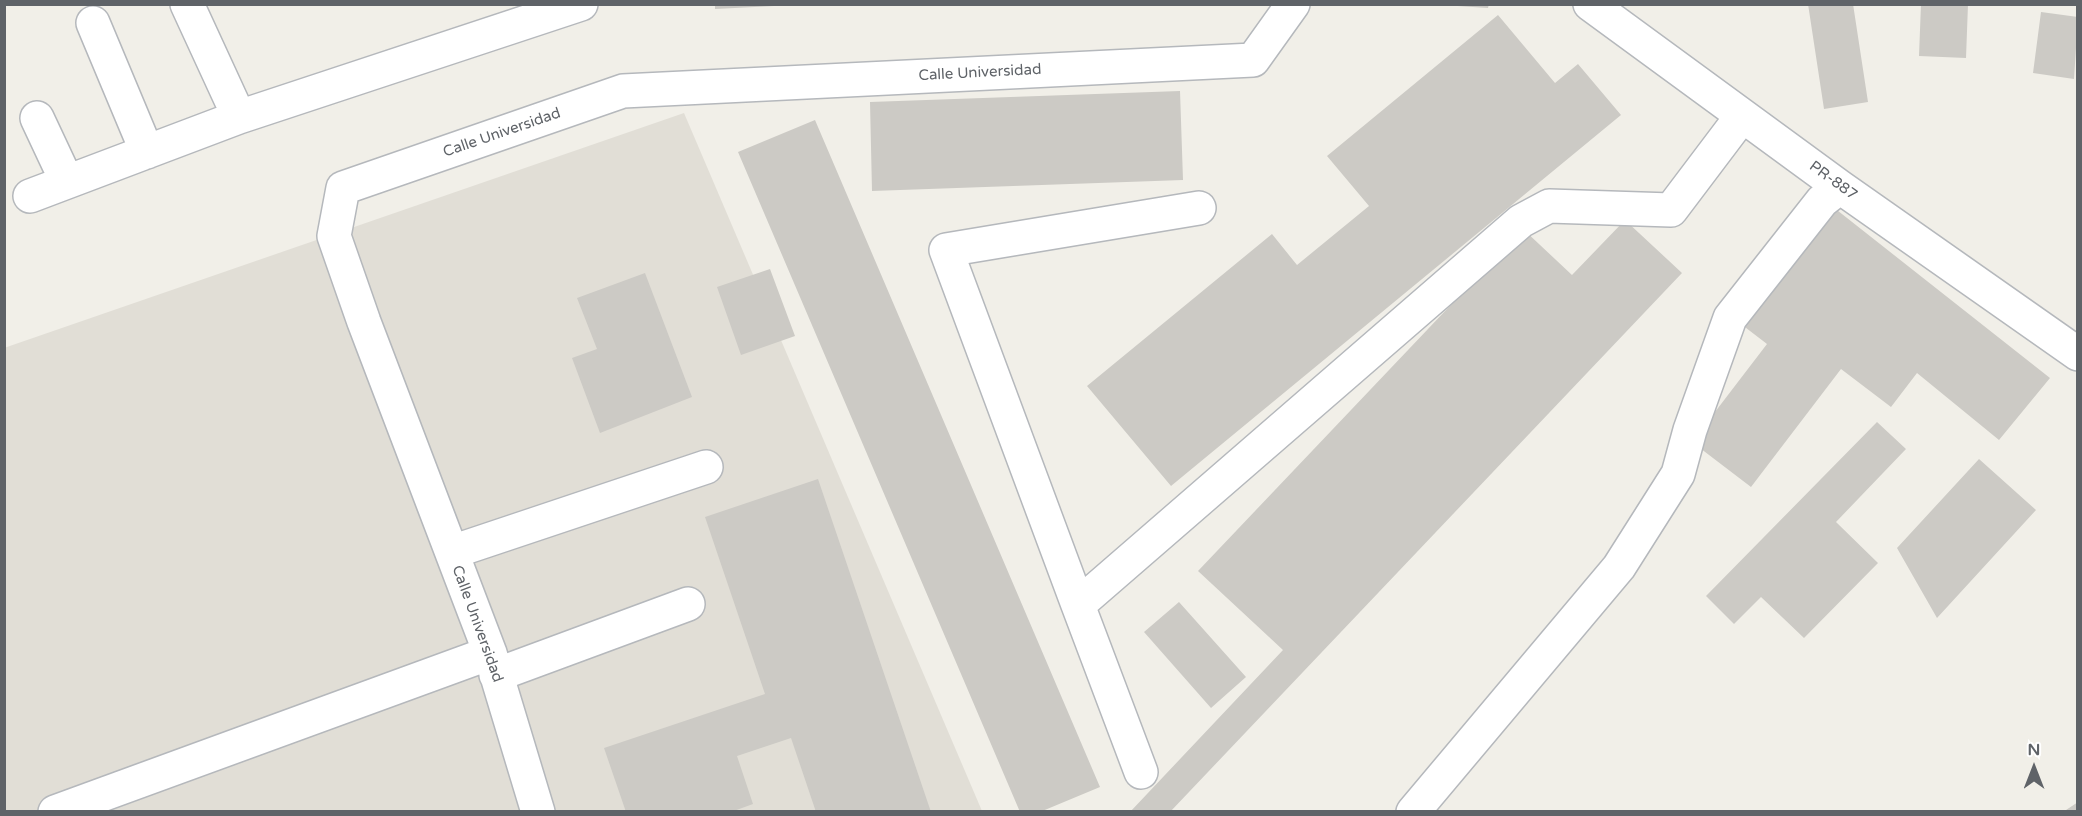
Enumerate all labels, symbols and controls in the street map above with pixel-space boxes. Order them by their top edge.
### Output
street label: Calle Universidad [918,61,1042,85]
street label: Calle Universidad [441,104,563,162]
street label: PR-887 [1805,158,1861,204]
street label: Calle Universidad [447,563,507,685]
north arrow [2004,738,2064,798]
text: N [2028,740,2040,760]

